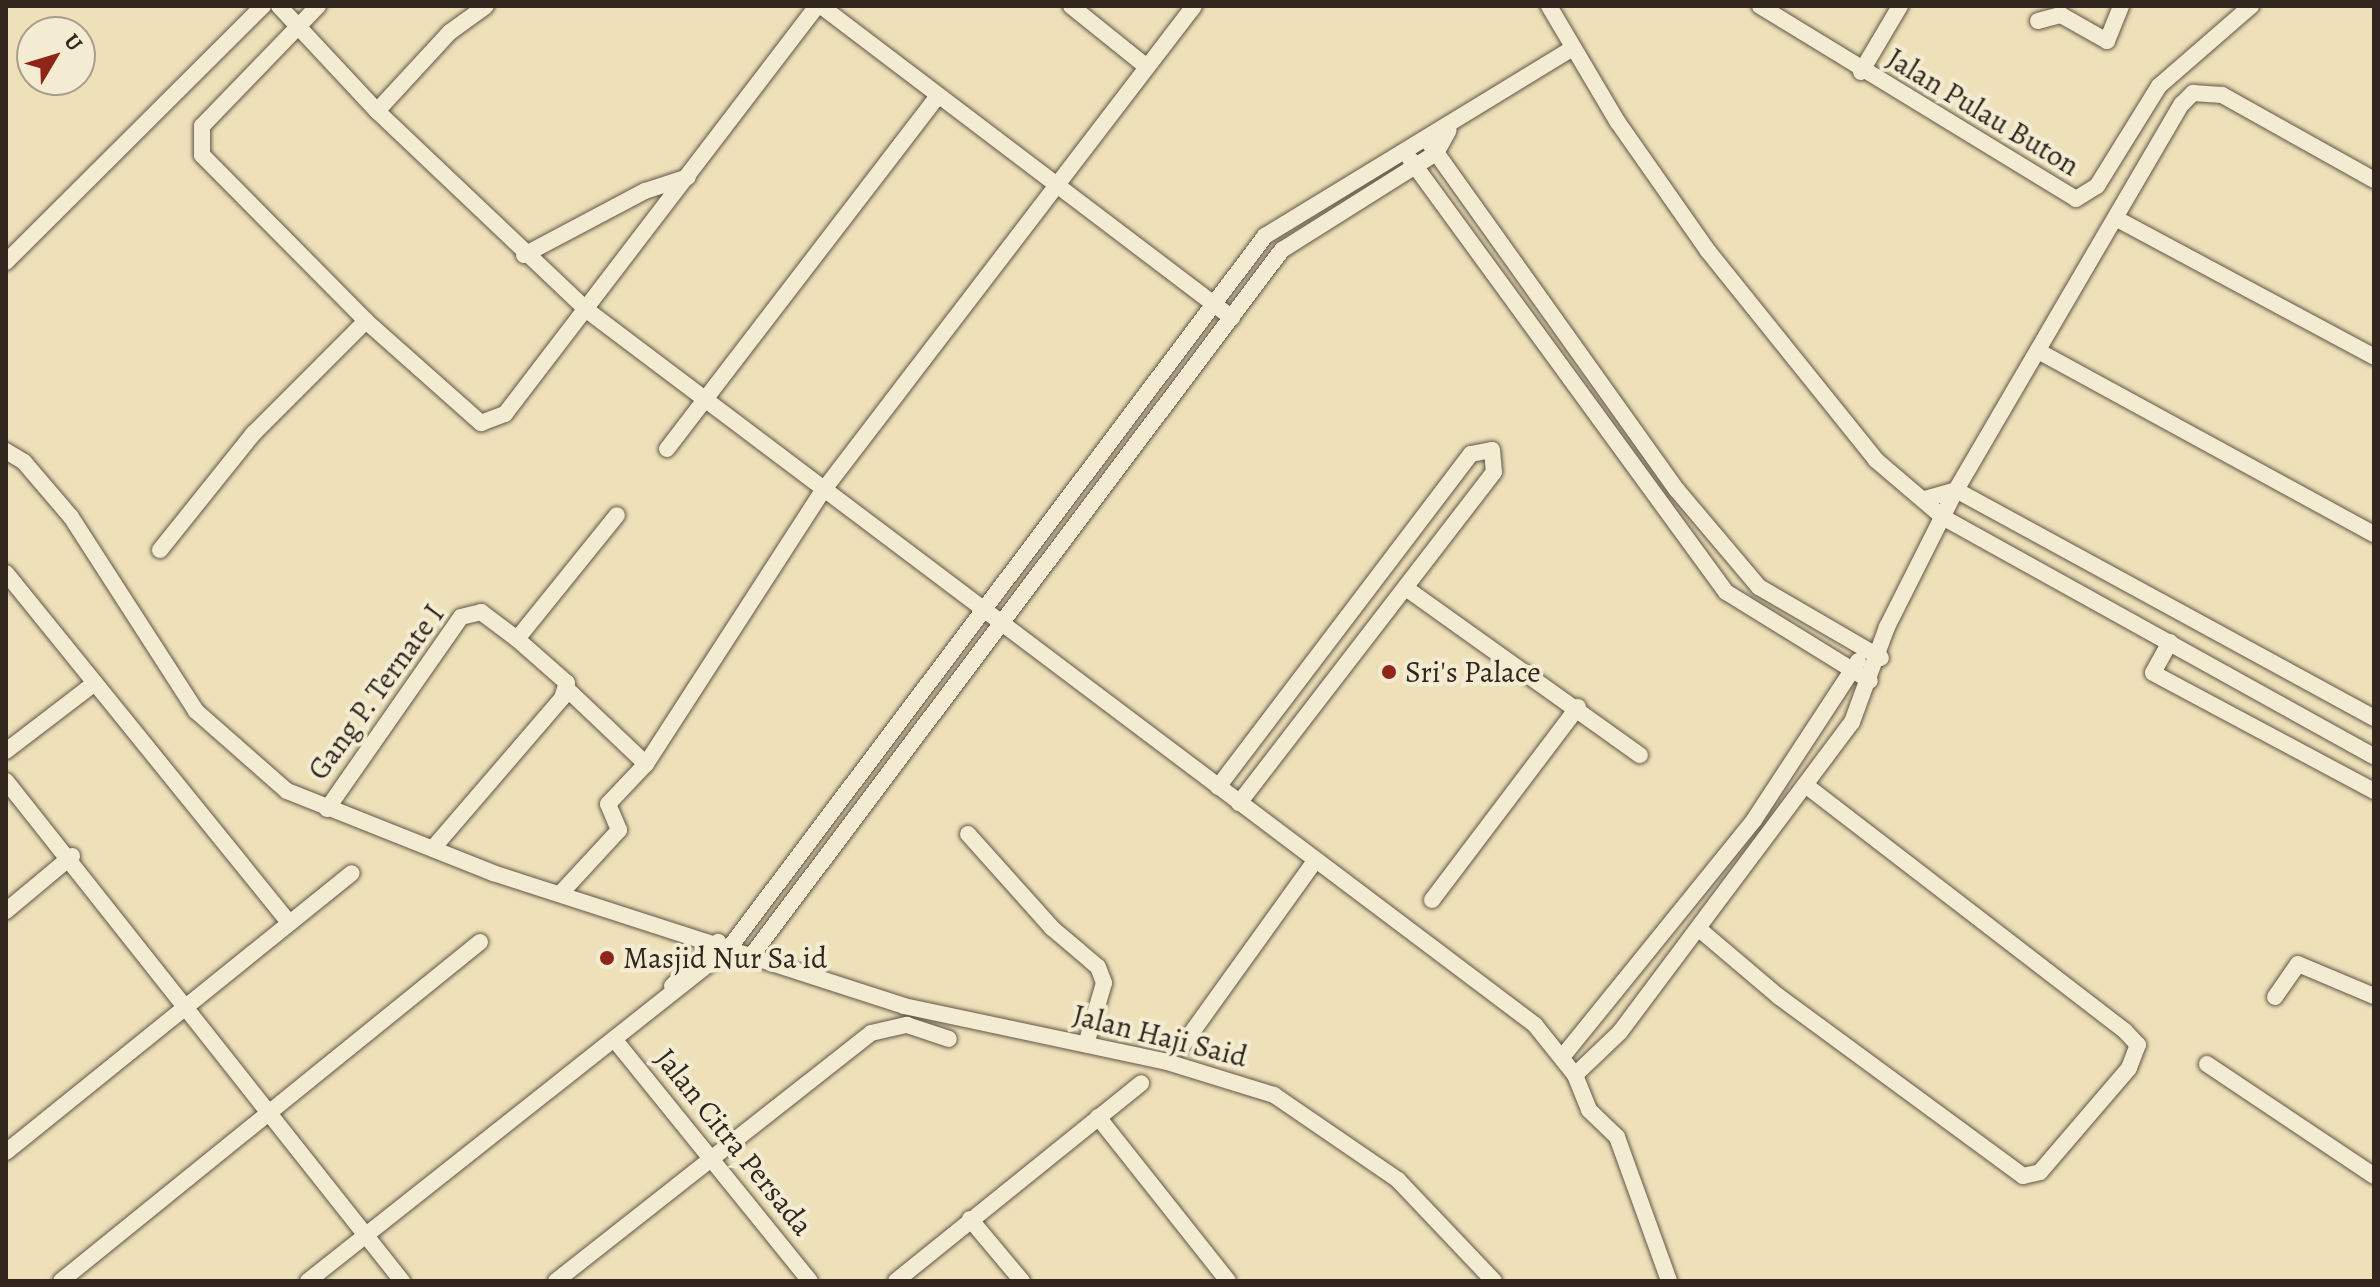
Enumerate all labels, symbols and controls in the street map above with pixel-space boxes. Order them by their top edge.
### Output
north arrow [16,16,96,96]
text: U [57,28,90,57]
street label: Jalan Pulau Buton [1880,40,2086,184]
street label: Gang P. Ternate I [300,597,452,787]
place label: Sri's Palace [1405,654,1541,690]
marker: Sri's Palace [1380,663,1398,681]
place label: Masjid Nur Sa id [623,940,827,976]
marker: Masjid Nur Sa id [598,949,616,967]
street label: Jalan Haji Said [1069,997,1251,1075]
street label: Jalan Citra Persada [647,1041,821,1243]

